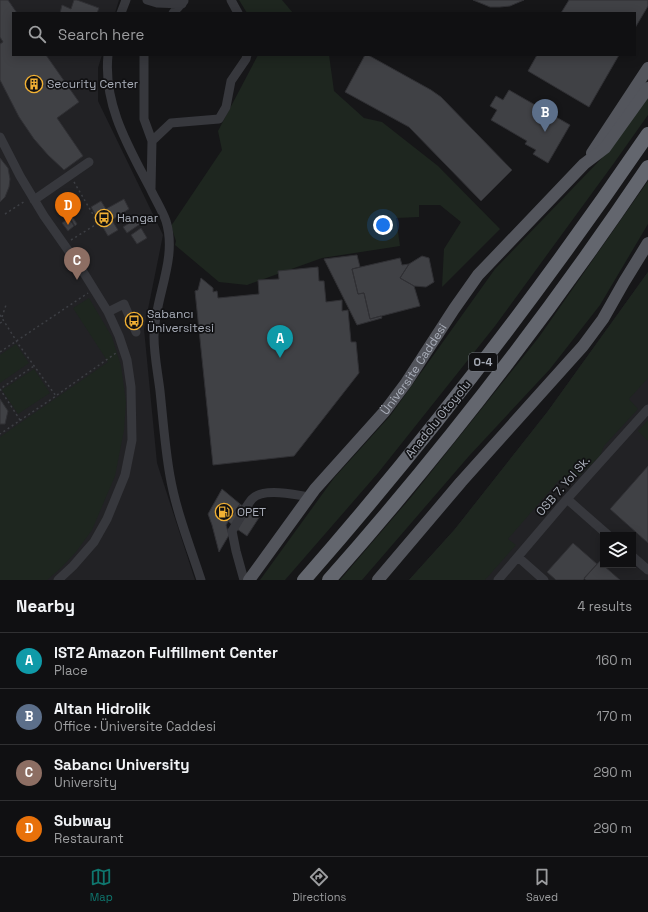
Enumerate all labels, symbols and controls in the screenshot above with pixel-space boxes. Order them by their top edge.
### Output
search box [12,12,636,56]
icon: search [26,23,48,45]
text: Search here [58,25,144,44]
building icon: Security Center [24,74,44,94]
place label: Security Center [47,76,139,92]
pin: B [532,99,558,132]
pin: D [55,192,81,225]
bus stop icon: Hangar [94,208,114,228]
place label: Hangar [117,210,159,226]
your location [373,215,393,235]
pin: C [64,247,90,280]
place label: Sabancı Üniversitesi [147,306,214,336]
bus stop icon: Sabancı Üniversitesi [124,311,144,331]
street label: Üniversite Caddesi [377,320,450,418]
pin: A [267,325,293,358]
road number: O-4 [469,353,497,371]
street label: Anadolu Otoyolu [402,377,474,461]
street label: OSB 7. Yol Sk. [533,453,593,519]
fuel station icon: OPET [214,502,234,522]
place label: OPET [237,504,266,520]
map controls [600,532,636,568]
button: layers [600,532,636,568]
text: Nearby [16,595,75,617]
text: 4 results [577,598,632,615]
text: IST2 Amazon Fulfillment Center [54,643,278,662]
text: A [25,652,33,669]
text: 160 m [596,652,632,669]
text: Place [54,662,88,679]
text: Altan Hidrolik [54,699,151,718]
text: B [25,708,33,725]
text: 170 m [596,708,632,725]
text: Office · Üniversite Caddesi [54,718,216,735]
text: Sabancı University [54,755,190,774]
text: C [25,764,33,781]
text: 290 m [593,764,632,781]
text: University [54,774,117,791]
text: Subway [54,811,111,830]
text: D [25,820,33,837]
text: 290 m [593,820,632,837]
text: Restaurant [54,830,124,847]
tab: Map [90,866,113,904]
tab: Directions [292,866,346,904]
tab: Saved [526,866,558,904]

